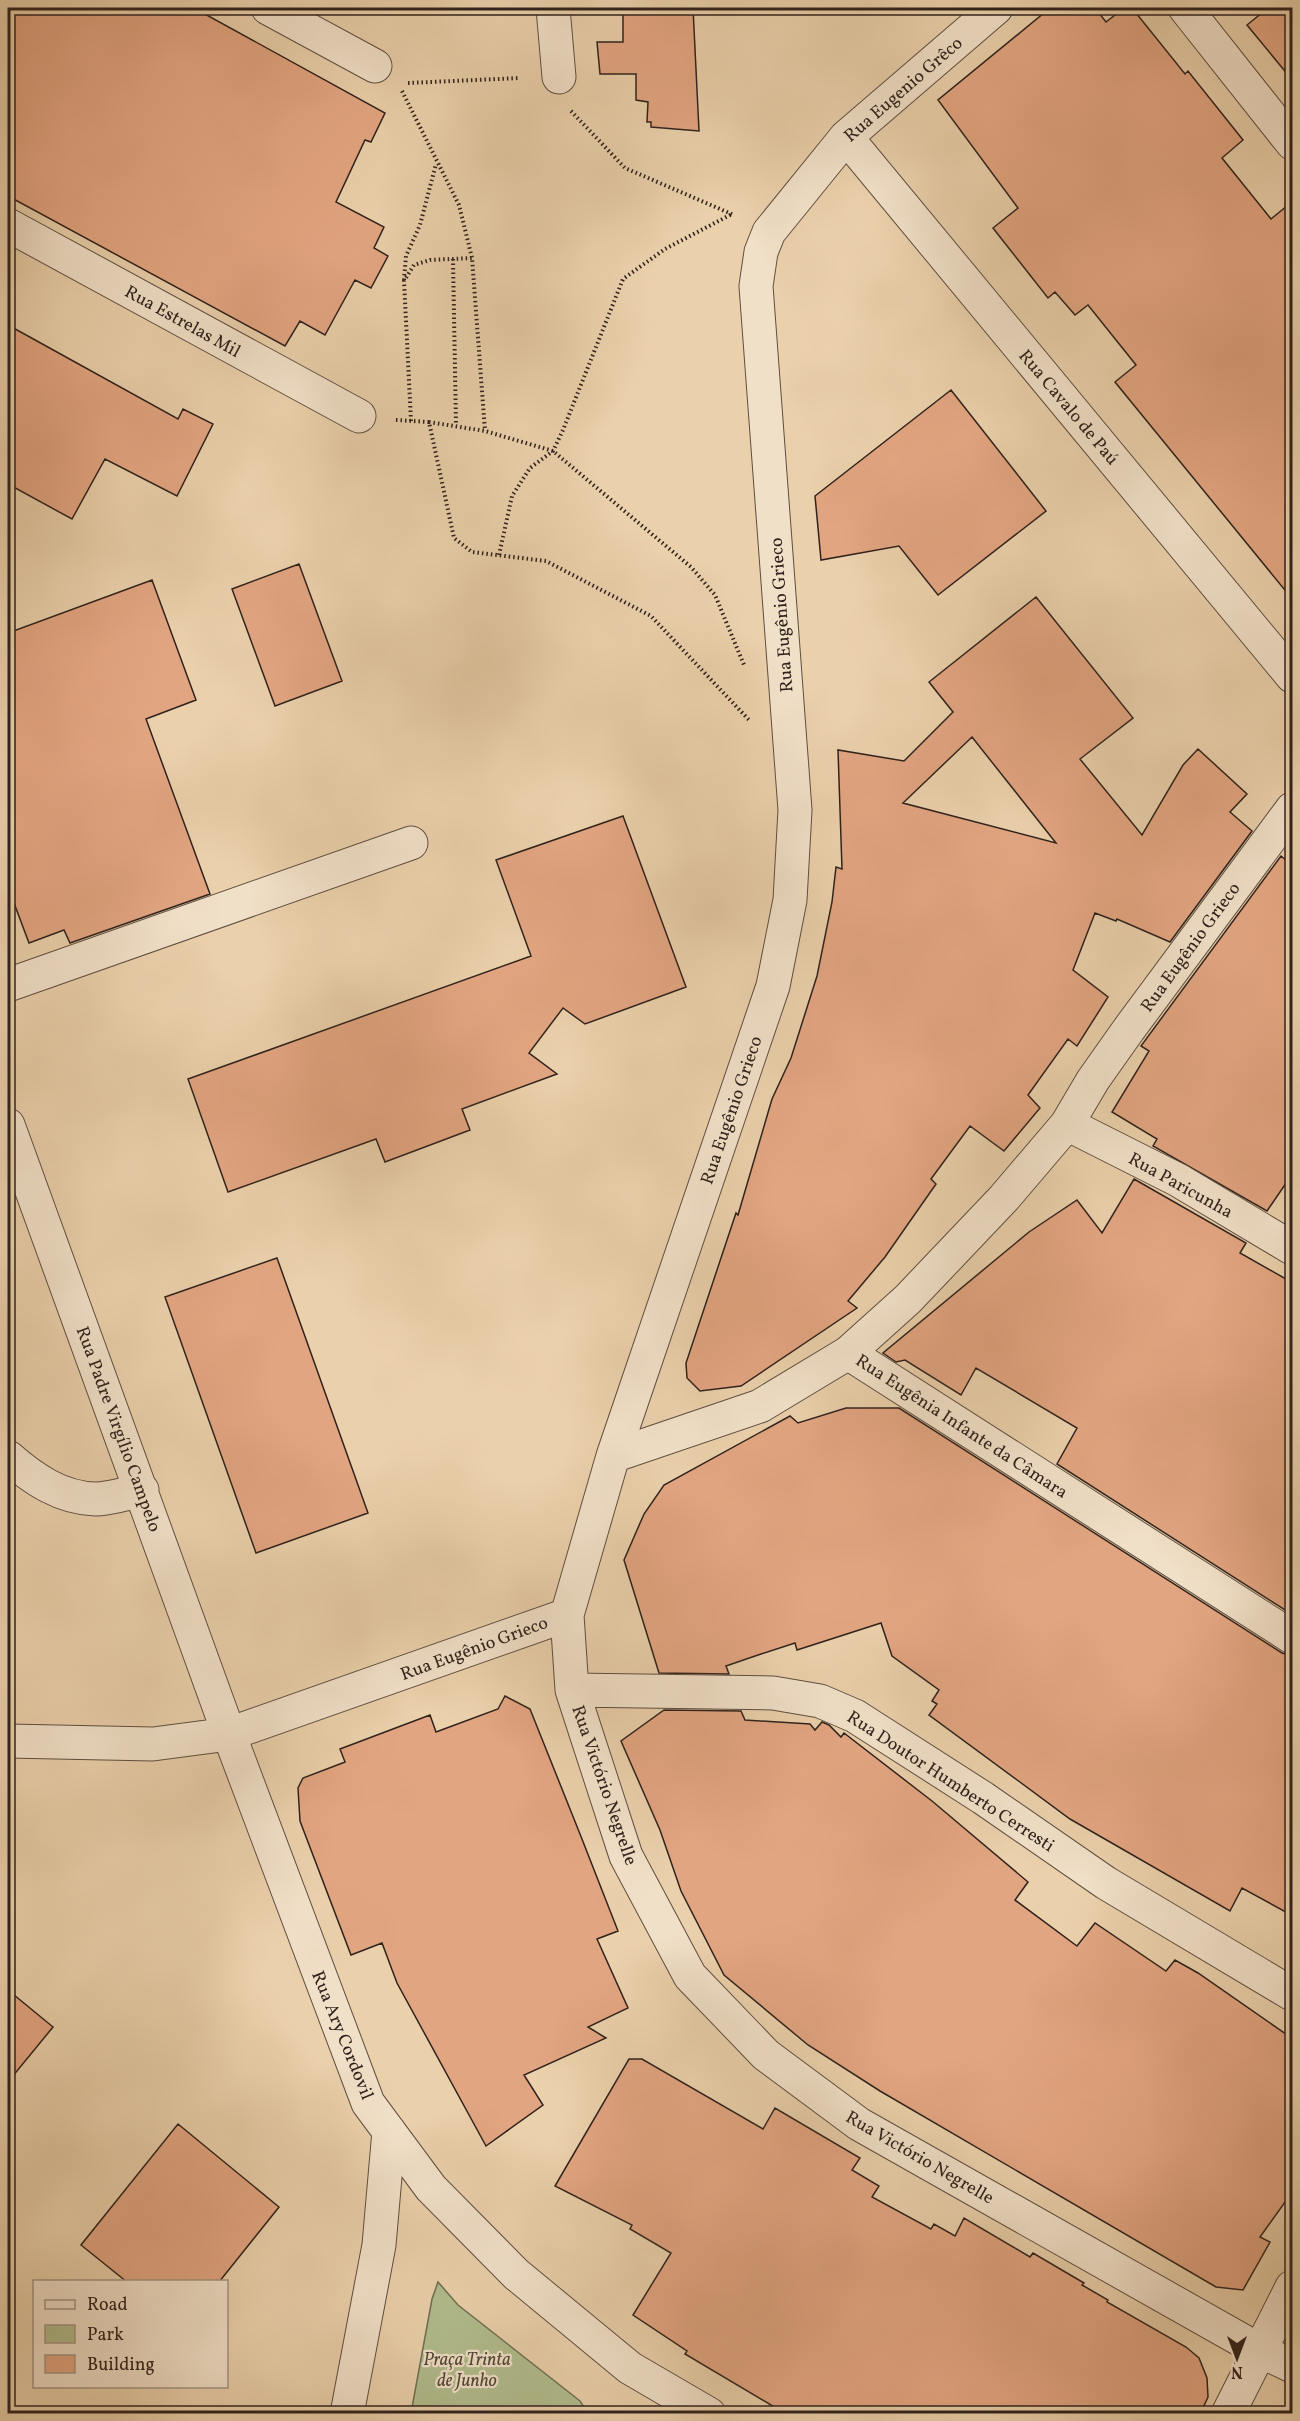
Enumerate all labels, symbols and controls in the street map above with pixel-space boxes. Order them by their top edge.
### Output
street label: Rua Eugenio Grêco [839,32,969,149]
street label: Rua Estrelas Mil [120,280,245,365]
street label: Rua Cavalo de Paú [1012,345,1124,471]
street label: Rua Eugênio Grieco [765,537,800,693]
street label: Rua Eugênio Grieco [1135,878,1247,1018]
street label: Rua Eugênio Grieco [695,1033,770,1188]
street label: Rua Paricunha [1123,1147,1237,1225]
street label: Rua Padre Virgílio Campelo [69,1323,166,1536]
street label: Rua Eugênia Infante da Câmara [850,1349,1072,1505]
street label: Rua Eugênio Grieco [397,1611,552,1688]
street label: Rua Victório Negrelle [564,1702,643,1869]
street label: Rua Doutor Humberto Cerresti [841,1706,1059,1859]
street label: Rua Ary Cordovil [304,1967,379,2104]
street label: Rua Victório Negrelle [840,2106,998,2211]
legend [33,2280,228,2388]
text: Road [87,2293,128,2318]
text: Park [87,2323,124,2348]
north arrow [1207,2328,1267,2388]
park label: Praça Trinta de Junho [423,2348,511,2394]
text: Building [87,2353,155,2378]
text: N [1231,2360,1243,2382]

